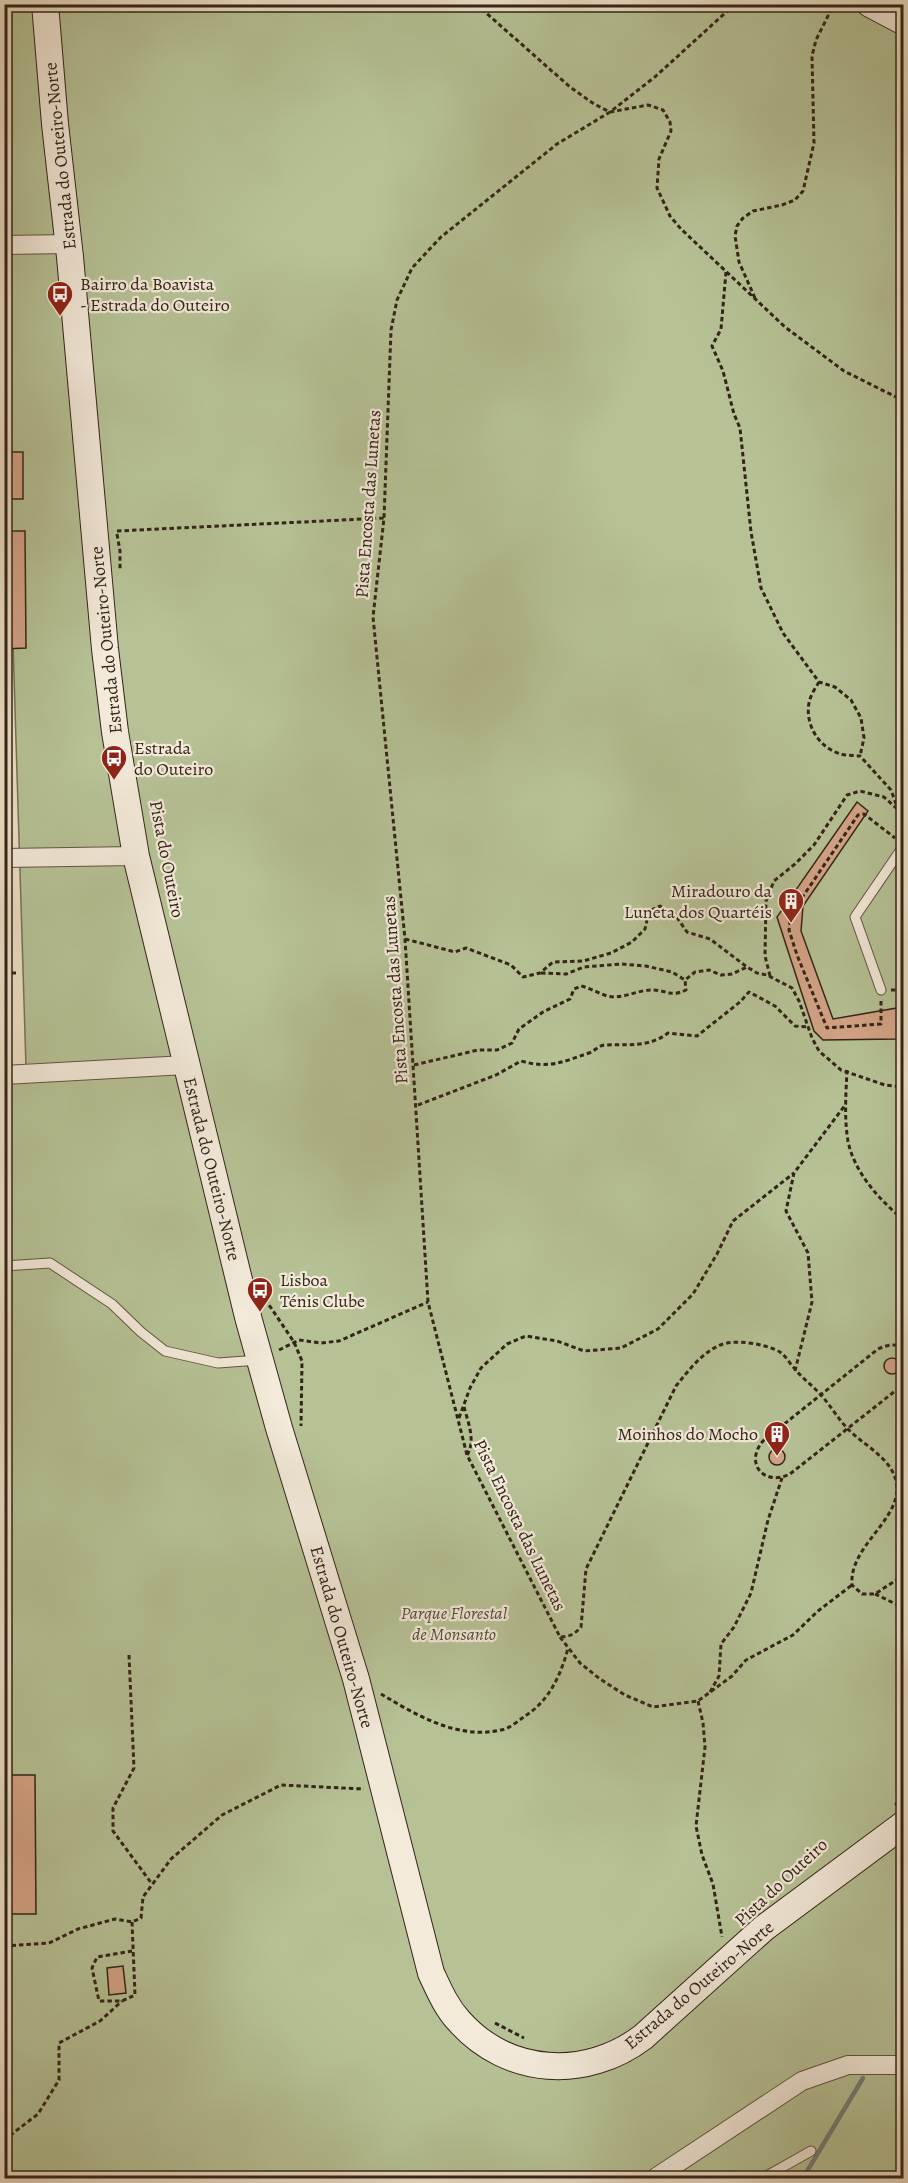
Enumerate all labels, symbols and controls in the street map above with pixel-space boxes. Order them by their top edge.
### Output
street label: Estrada do Outeiro-Norte [38,61,82,251]
place label: Bairro da Boavista - Estrada do Outeiro [80,272,230,317]
bus stop icon: Bairro da Boavista - Estrada do Outeiro [45,279,75,317]
street label: Pista Encosta das Lunetas [349,409,387,599]
street label: Estrada do Outeiro-Norte [84,545,128,735]
place label: Estrada do Outeiro [134,736,213,781]
bus stop icon: Estrada do Outeiro [99,743,129,781]
street label: Pista do Outeiro [144,798,190,920]
place label: Miradouro da Luneta dos Quartéis [624,879,773,924]
building icon: Miradouro da Luneta dos Quartéis [776,886,806,924]
street label: Pista Encosta das Lunetas [376,895,414,1085]
street label: Estrada do Outeiro-Norte [178,1075,246,1263]
place label: Lisboa Ténis Clube [280,1268,365,1313]
bus stop icon: Lisboa Ténis Clube [245,1275,275,1313]
building icon: Moinhos do Mocho [762,1419,792,1457]
place label: Moinhos do Mocho [618,1422,758,1446]
street label: Pista Encosta das Lunetas [468,1435,572,1615]
street label: Estrada do Outeiro-Norte [304,1543,380,1731]
park label: Parque Florestal de Monsanto [401,1601,508,1646]
street label: Pista do Outeiro [729,1833,833,1931]
street label: Estrada do Outeiro-Norte [619,1915,779,2055]

